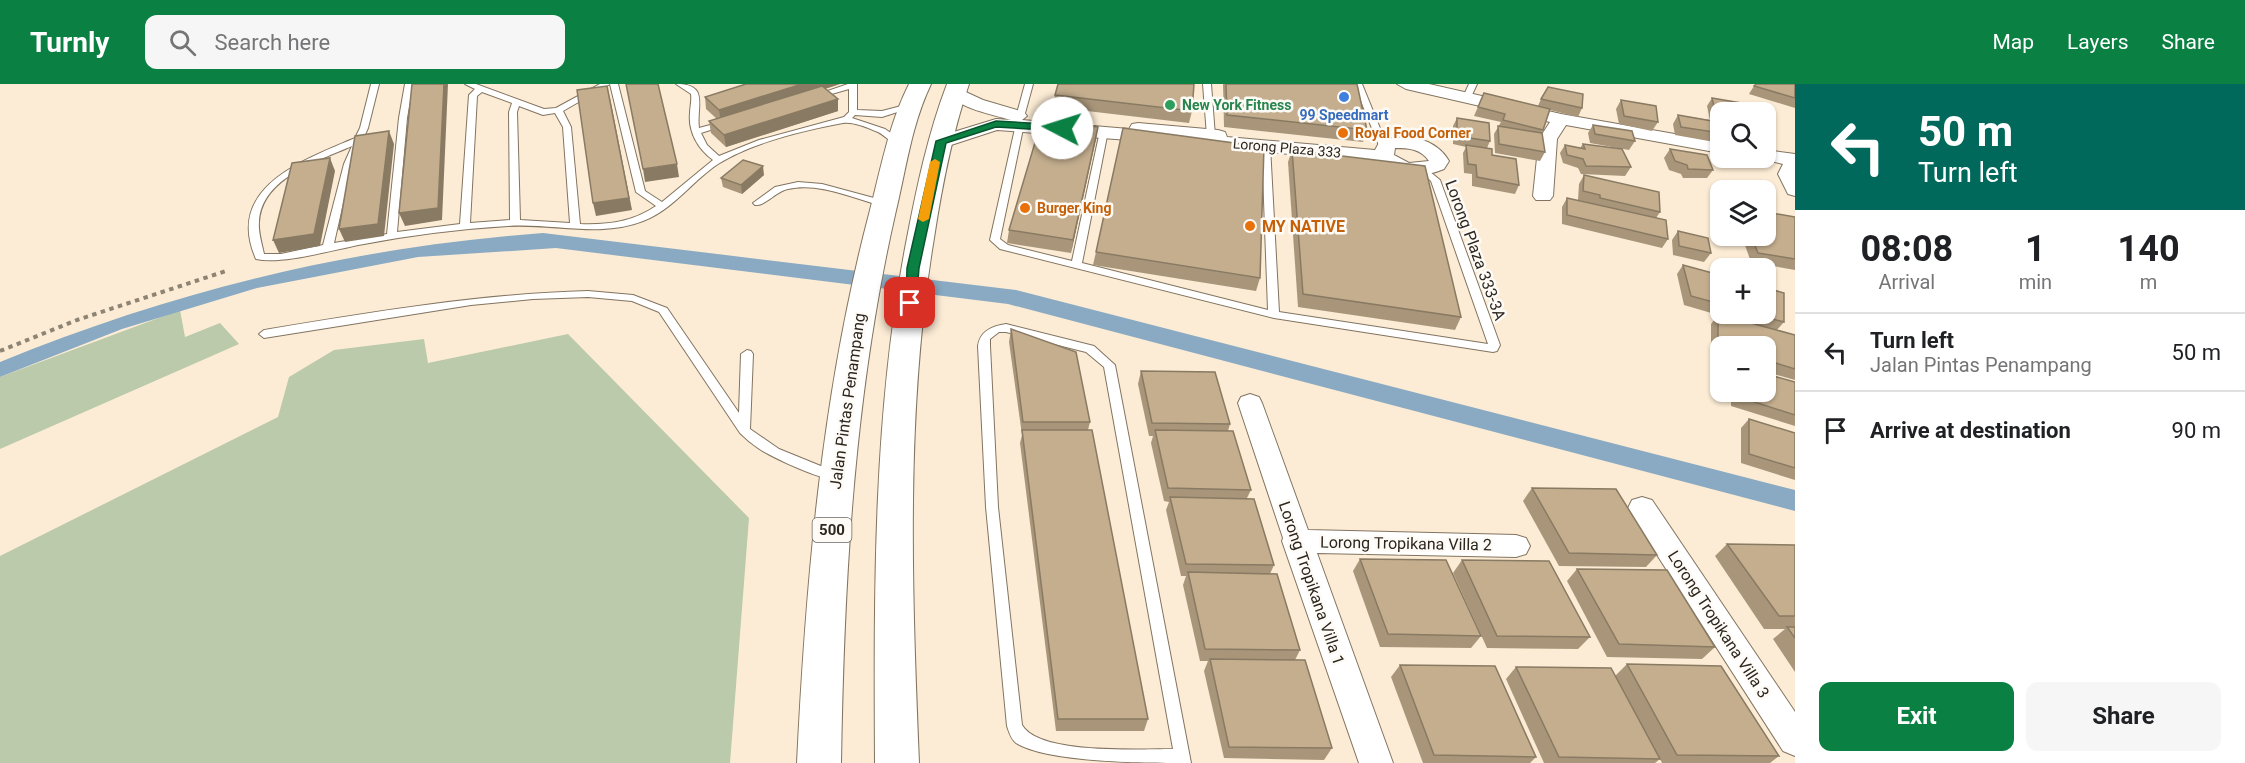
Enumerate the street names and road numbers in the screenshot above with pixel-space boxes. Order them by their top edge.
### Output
street label: Lorong Plaza 333 [1232,135,1342,161]
street label: Lorong Plaza 333-3A [1441,177,1510,324]
street label: Jalan Pintas Penampang [826,312,869,490]
street label: Lorong Tropikana Villa 1 [1275,499,1348,667]
road number: 500 [812,518,852,542]
street label: Lorong Tropikana Villa 2 [1320,533,1492,554]
street label: Lorong Tropikana Villa 3 [1664,547,1773,701]

